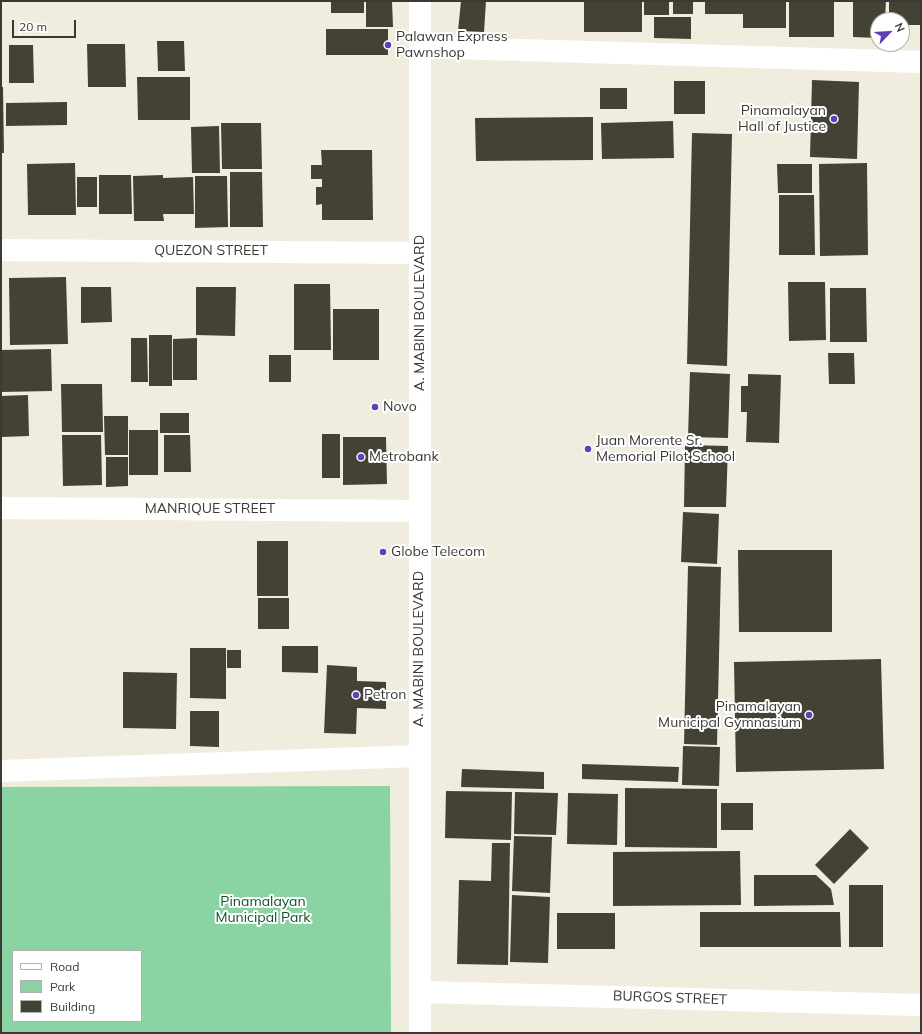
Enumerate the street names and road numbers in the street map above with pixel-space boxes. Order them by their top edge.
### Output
street label: A. MABINI BOULEVARD [412,235,428,391]
street label: QUEZON STREET [154,243,268,259]
street label: MANRIQUE STREET [145,501,275,517]
street label: A. MABINI BOULEVARD [411,571,427,727]
street label: BURGOS STREET [613,988,727,1008]

